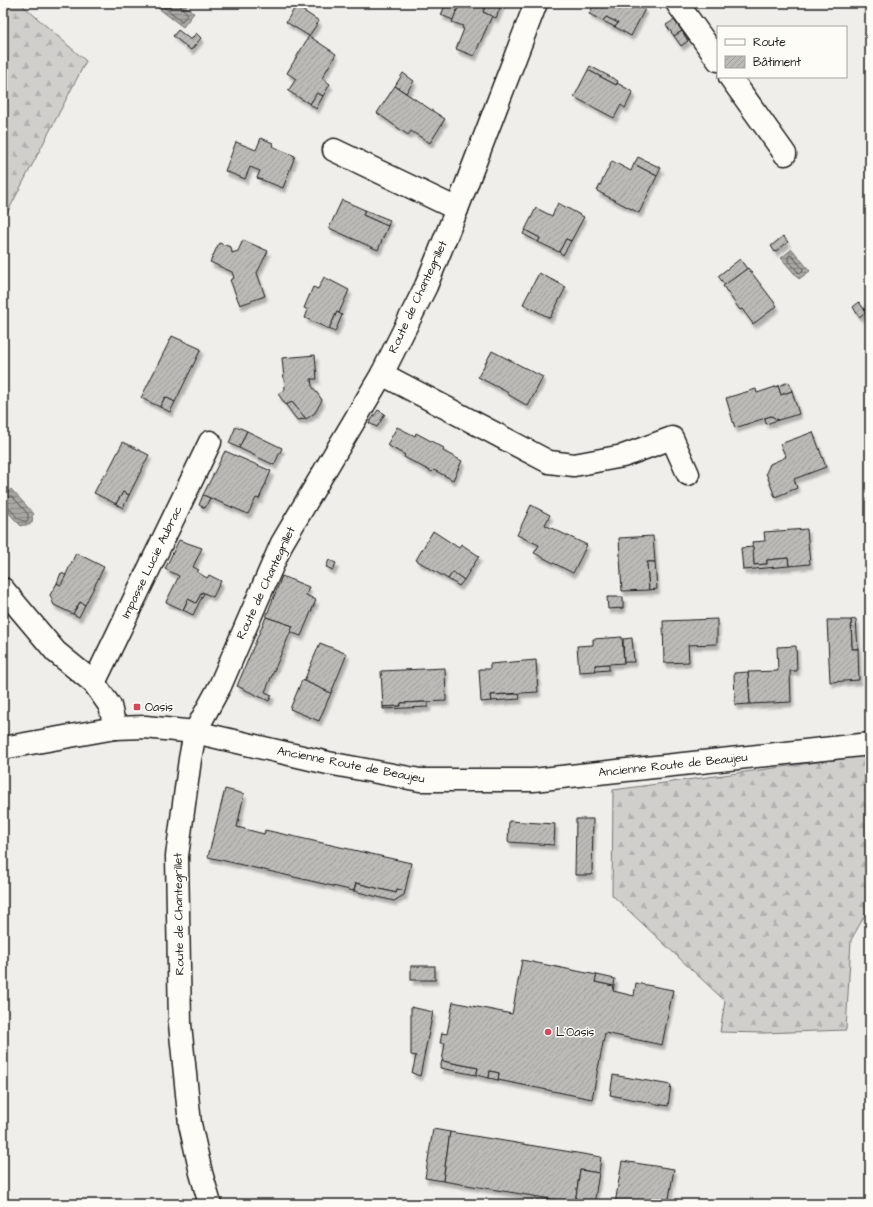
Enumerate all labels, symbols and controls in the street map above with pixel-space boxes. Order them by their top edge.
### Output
legend [717,26,847,78]
text: Route [753,34,786,51]
text: Bâtiment [753,54,801,71]
street label: Route de Chantegrillet [384,238,453,357]
street label: Impasse Lucie Aubrac [117,503,187,621]
street label: Route de Chantegrillet [232,524,301,643]
place label: Oasis [145,699,173,716]
marker: Oasis [132,702,142,712]
street label: Ancienne Route de Beaujeu [276,742,426,788]
street label: Ancienne Route de Beaujeu [598,749,748,781]
street label: Route de Chantegrillet [169,852,190,975]
place label: L'Oasis [556,1024,594,1041]
marker: L'Oasis [543,1027,553,1037]

